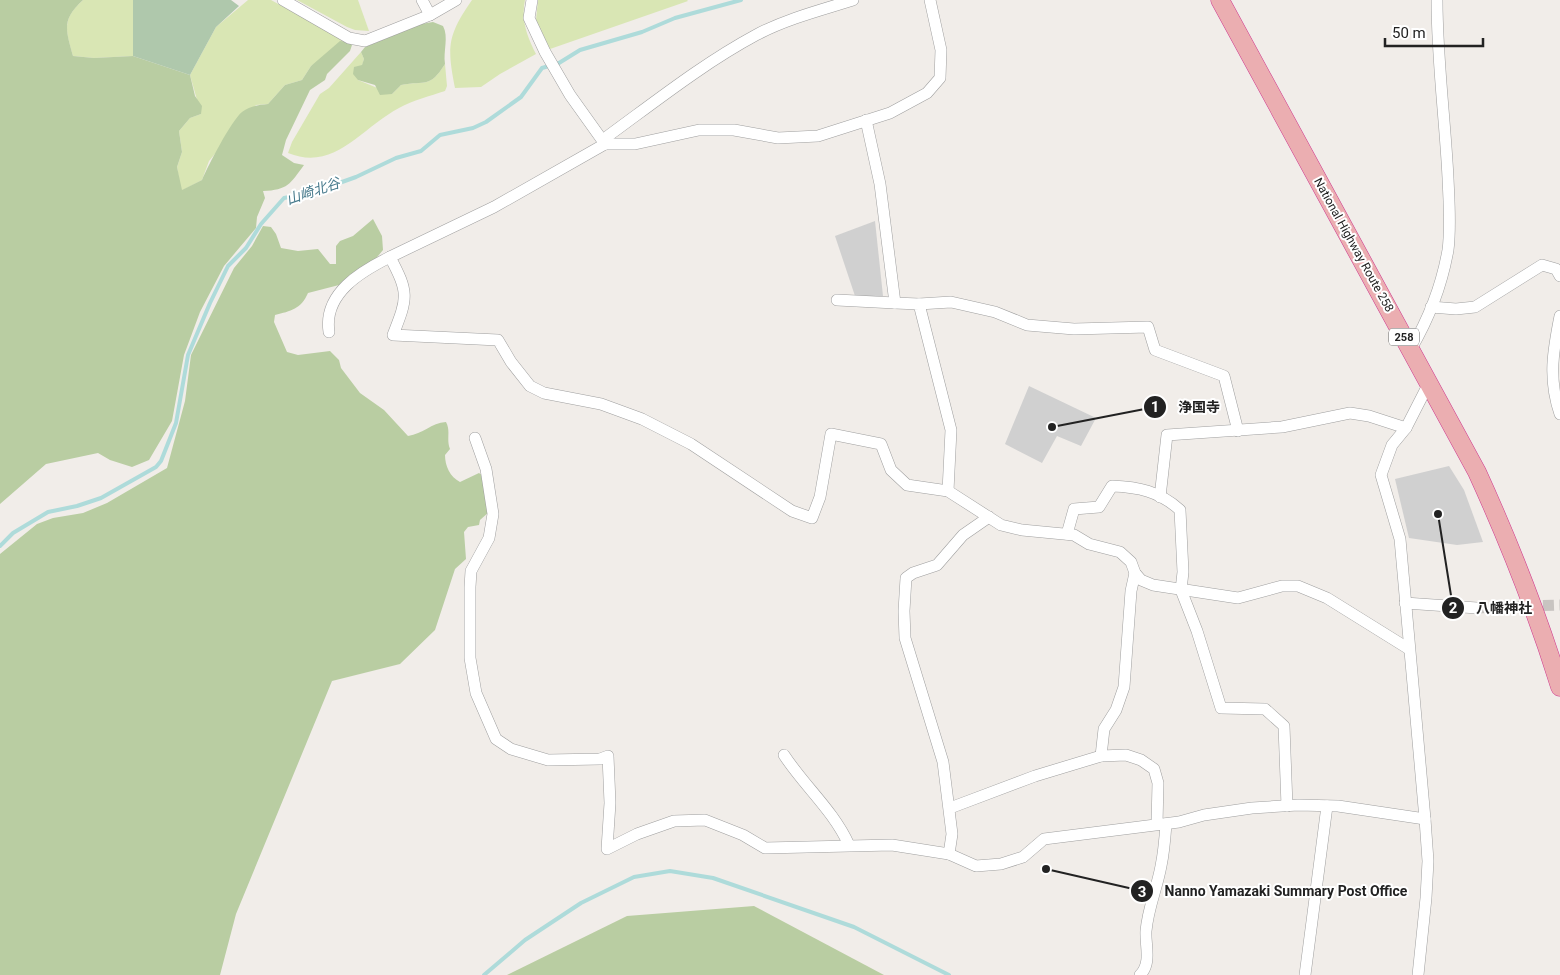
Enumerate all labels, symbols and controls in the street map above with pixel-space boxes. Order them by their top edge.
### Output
scale bar [1385,15,1482,47]
text: 50 m [1392,24,1426,42]
water label: 山崎北谷 [284,174,343,208]
street label: National Highway Route 258 [1311,176,1397,315]
road number: 258 [1389,328,1419,346]
callout: 浄国寺 [1143,392,1230,421]
text: 1 [1151,398,1159,416]
text: 浄国寺 [1178,399,1220,415]
callout: 八幡神社 [1441,594,1542,623]
text: 2 [1449,599,1458,617]
text: 八幡神社 [1476,600,1532,616]
callout: Nanno Yamazaki Summary Post Office [1129,877,1417,906]
text: 3 [1138,883,1146,901]
text: Nanno Yamazaki Summary Post Office [1165,883,1408,899]

